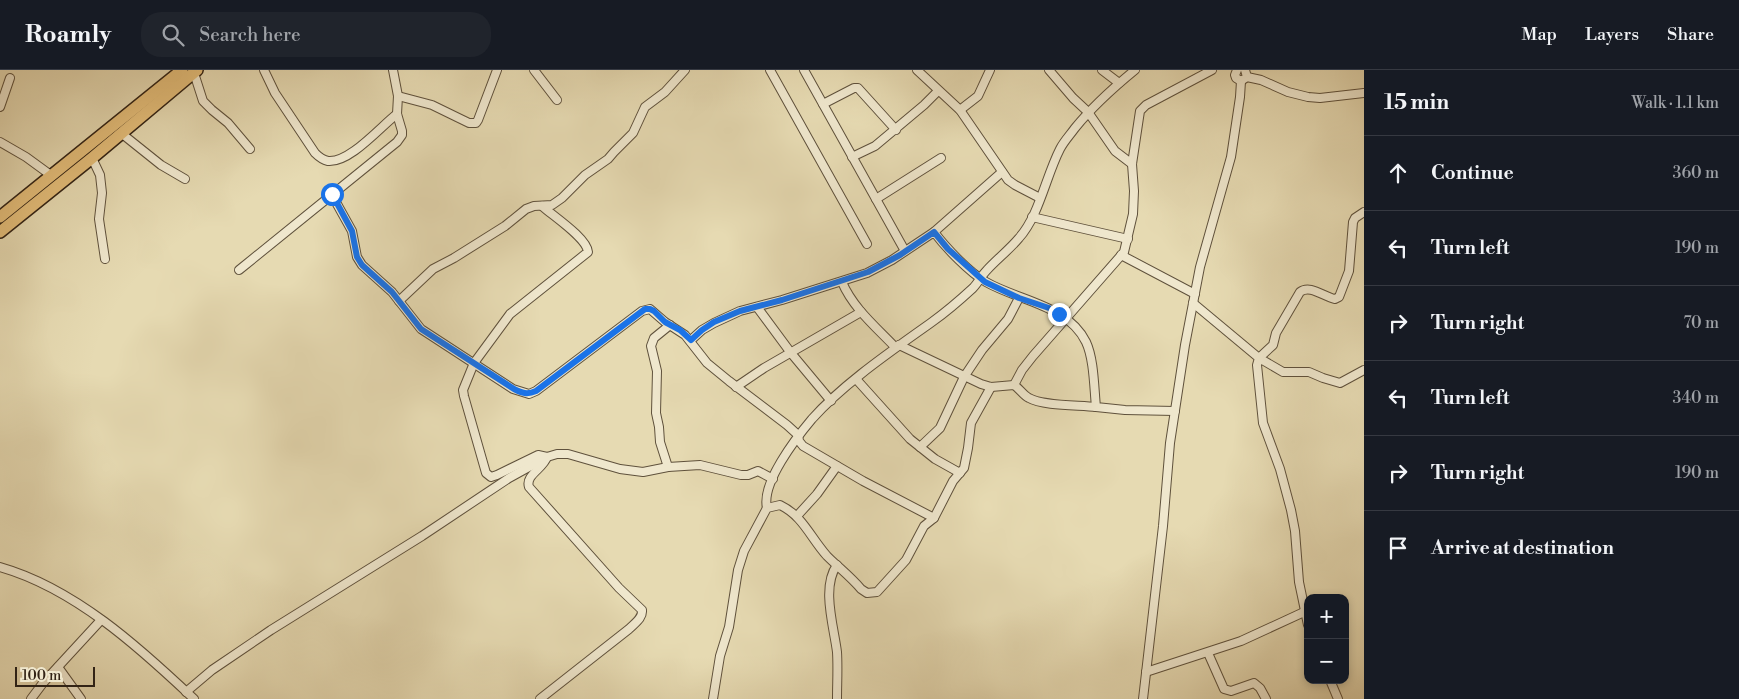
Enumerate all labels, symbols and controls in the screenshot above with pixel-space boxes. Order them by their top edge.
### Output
search box [141,12,491,57]
text: Roamly [25,20,111,50]
icon: search [159,21,187,49]
text: Search here [199,23,301,47]
text: Map [1522,23,1557,46]
text: Layers [1585,23,1639,46]
text: Share [1667,23,1714,46]
text: 15 min [1384,90,1449,116]
text: Walk · 1.1 km [1631,93,1719,113]
icon: ahead [1384,159,1412,187]
text: Continue [1431,161,1514,185]
text: 360 m [1673,163,1719,183]
route start [321,183,344,206]
icon: left [1384,234,1412,262]
text: Turn left [1431,236,1510,260]
text: 190 m [1675,238,1719,258]
route end [1048,303,1071,326]
icon: right [1384,309,1412,337]
text: Turn right [1431,311,1524,335]
text: 70 m [1683,313,1719,333]
icon: left [1384,384,1412,412]
text: Turn left [1431,386,1510,410]
text: 340 m [1672,388,1719,408]
icon: right [1384,459,1412,487]
text: Turn right [1431,461,1524,485]
text: 190 m [1675,463,1719,483]
icon: arrive [1384,534,1412,562]
text: Arrive at destination [1431,536,1614,560]
map controls [1304,594,1349,684]
button: + [1304,594,1349,639]
button: − [1304,639,1349,684]
scale bar [15,664,95,687]
text: 100 m [22,667,61,685]

